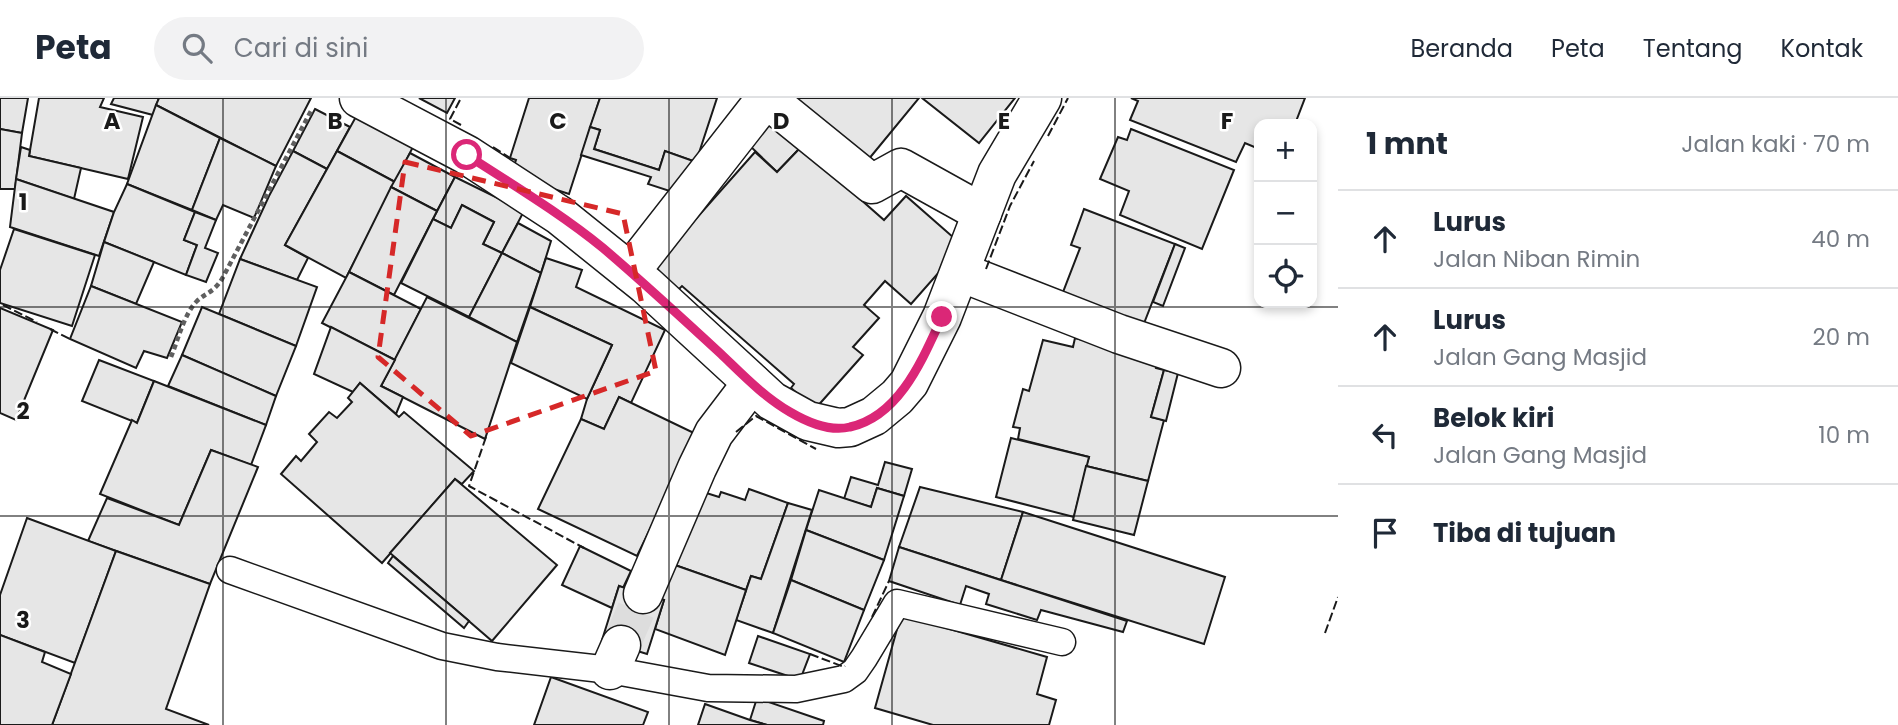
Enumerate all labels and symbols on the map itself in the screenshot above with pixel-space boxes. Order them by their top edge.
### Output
text: A [104,105,121,137]
text: B [327,105,343,137]
text: C [549,105,567,137]
text: D [773,105,789,137]
text: E [998,105,1010,137]
text: F [1221,105,1233,137]
route start [451,139,482,170]
text: 1 [19,186,27,218]
route end [926,301,957,332]
text: 2 [16,395,30,427]
text: 3 [16,604,30,636]

